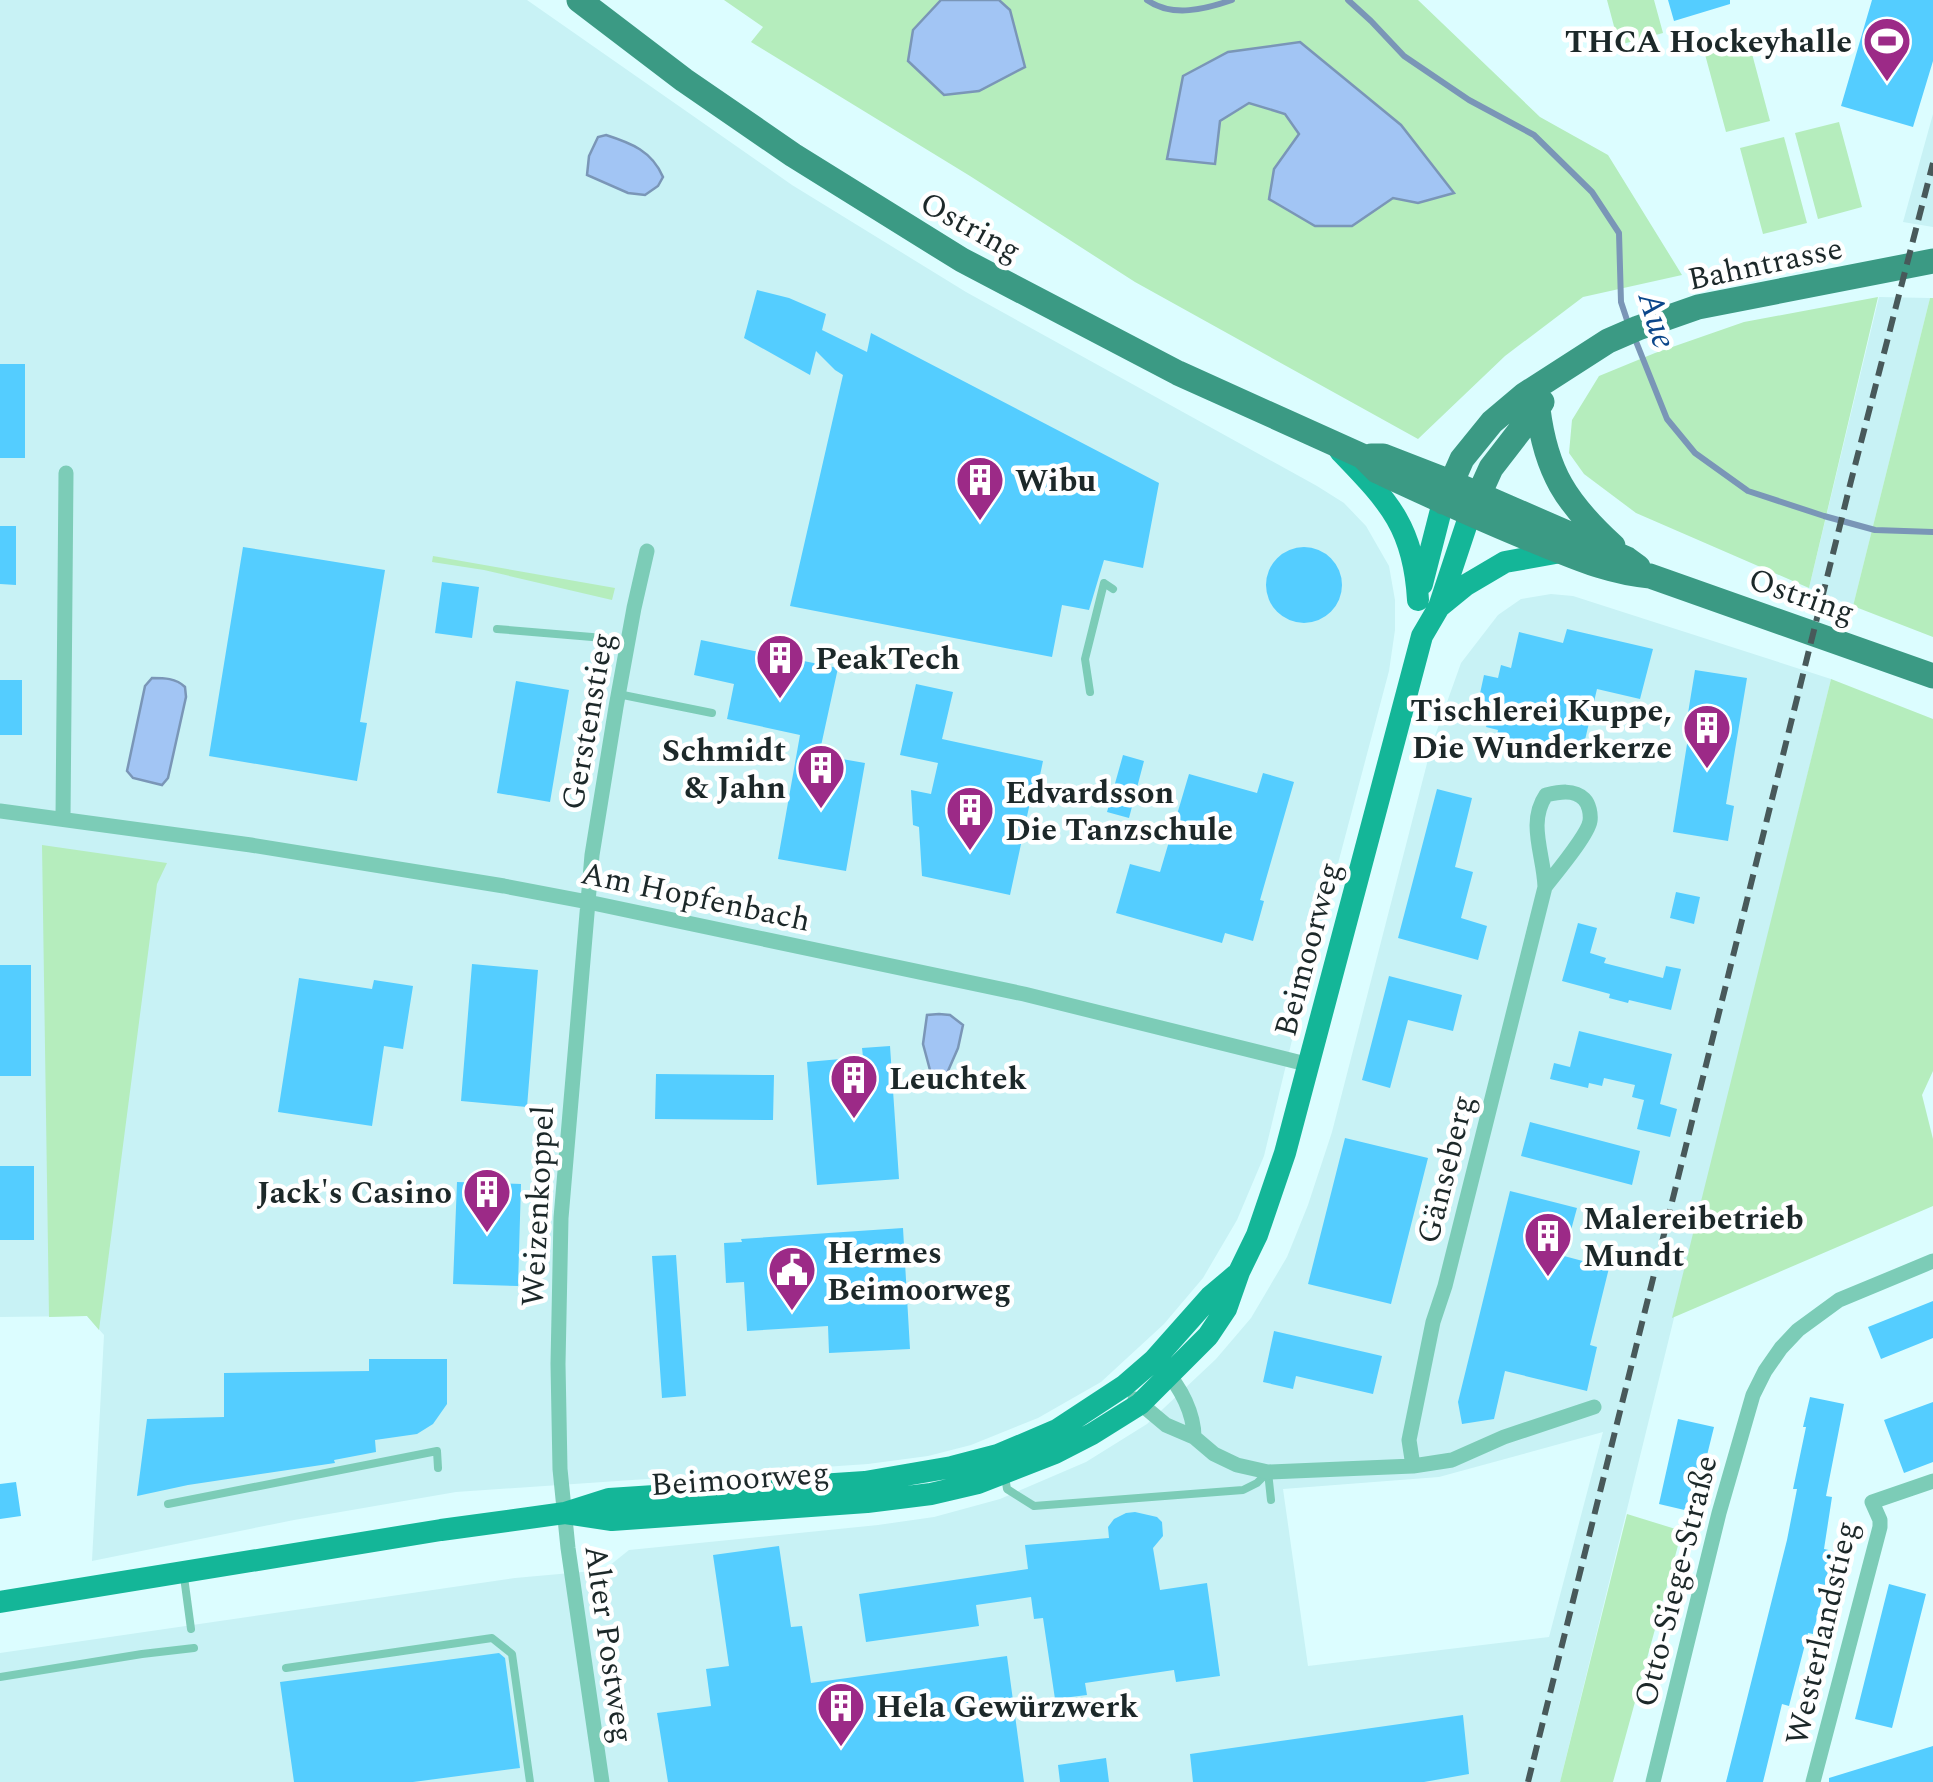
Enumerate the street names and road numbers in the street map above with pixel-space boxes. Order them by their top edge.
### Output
street label: Ostring [910,179,1030,275]
street label: Bahntrasse [1683,224,1847,305]
street label: Ostring [1742,555,1861,637]
street label: Gerstenstieg [549,629,628,814]
street label: Am Hopfenbach [577,849,815,946]
street label: Beimoorweg [1262,857,1355,1042]
street label: Gänseberg [1404,1090,1489,1249]
street label: Weizenkoppel [509,1104,568,1308]
street label: Beimoorweg [649,1449,831,1510]
street label: Otto-Siege-Straße [1621,1450,1731,1712]
street label: Westerlandstieg [1773,1516,1872,1750]
street label: Alter Postweg [570,1542,647,1746]

